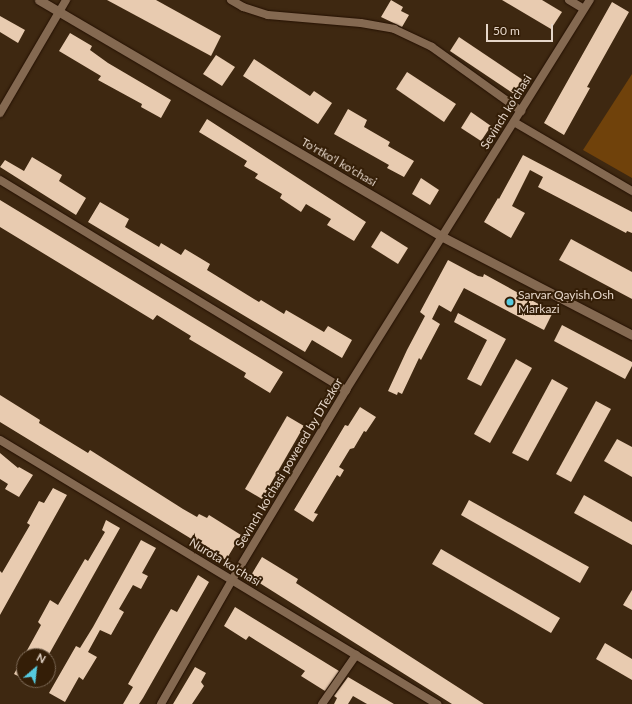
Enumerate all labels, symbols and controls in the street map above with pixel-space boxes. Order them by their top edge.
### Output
scale bar [488,16,555,42]
text: 50 m [493,23,520,38]
street label: Sevinch ko'chasi [477,72,535,152]
street label: To'rtko'l ko'chasi [299,135,379,189]
place label: Sarvar Qayish,Osh Markazi [518,288,614,316]
marker: Sarvar Qayish,Osh Markazi [505,297,515,307]
street label: Sevinch ko'chasi powered by DTezkor [232,375,346,551]
street label: Nurota ko'chasi [187,535,263,589]
north arrow [16,648,56,688]
text: N [35,650,48,666]

